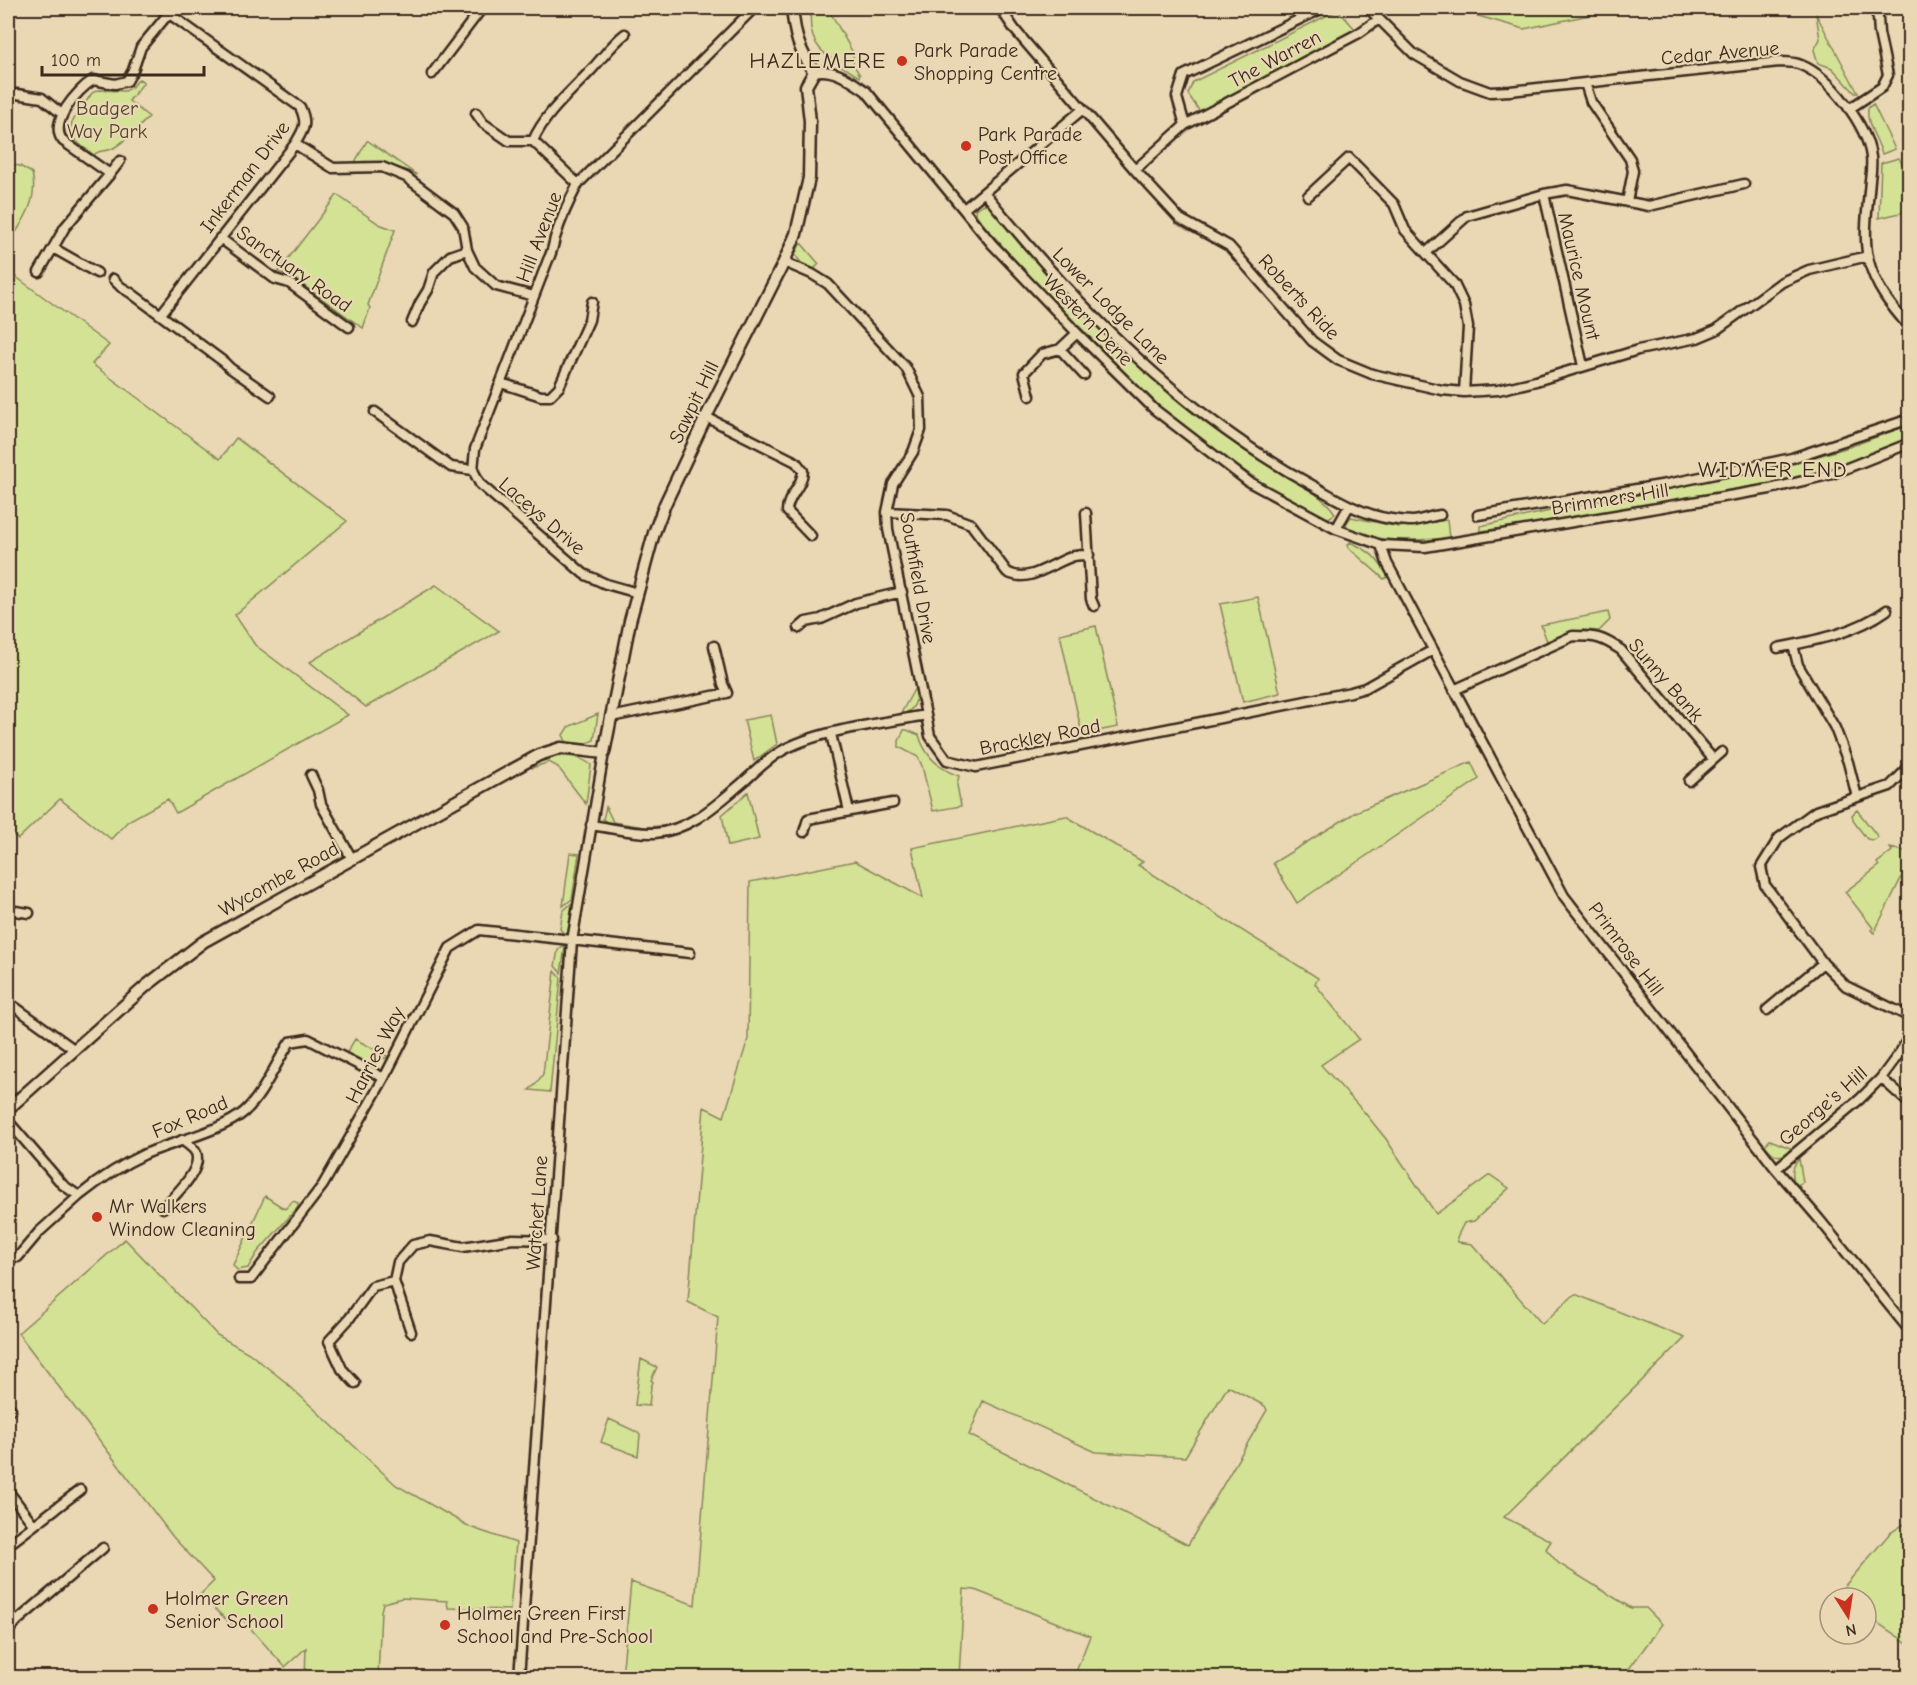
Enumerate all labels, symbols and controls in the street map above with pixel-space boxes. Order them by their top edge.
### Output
street label: The Warren [1225,25,1325,93]
street label: Cedar Avenue [1660,36,1780,70]
scale bar [42,39,204,77]
place label: Park Parade Shopping Centre [914,39,1057,85]
district label: HAZLEMERE [749,48,887,74]
text: 100 m [51,50,101,71]
marker: Park Parade Shopping Centre [895,54,909,68]
park label: Badger Way Park [67,97,147,143]
street label: Inkerman Drive [196,117,294,237]
place label: Park Parade Post Office [978,123,1082,169]
marker: Park Parade Post Office [959,139,973,153]
street label: Hill Avenue [511,188,567,286]
street label: Maurice Mount [1553,210,1605,343]
street label: Sanctuary Road [232,221,356,317]
street label: Lower Lodge Lane [1048,243,1174,369]
street label: Roberts Ride [1254,249,1344,345]
street label: Western Dene [1038,269,1138,371]
street label: Sawpit Hill [664,357,724,447]
district label: WIDMER END [1698,457,1848,483]
street label: Laceys Drive [494,472,590,560]
street label: Brimmers Hill [1550,478,1670,520]
street label: Southfield Drive [895,510,941,646]
street label: Sunny Bank [1624,634,1708,726]
street label: Brackley Road [978,714,1102,760]
street label: Wycombe Road [215,837,343,921]
street label: Primrose Hill [1583,898,1669,1000]
street label: Harries Way [341,1003,409,1107]
street label: George's Hill [1774,1061,1872,1151]
street label: Fox Road [149,1091,231,1143]
street label: Watchet Lane [522,1155,552,1271]
place label: Mr Walkers Window Cleaning [109,1195,256,1241]
marker: Mr Walkers Window Cleaning [90,1210,104,1224]
north arrow [1818,1586,1878,1646]
place label: Holmer Green Senior School [165,1587,289,1633]
marker: Holmer Green Senior School [146,1602,160,1616]
place label: Holmer Green First School and Pre-School [457,1602,653,1648]
marker: Holmer Green First School and Pre-School [438,1618,452,1632]
text: N [1844,1620,1858,1640]

